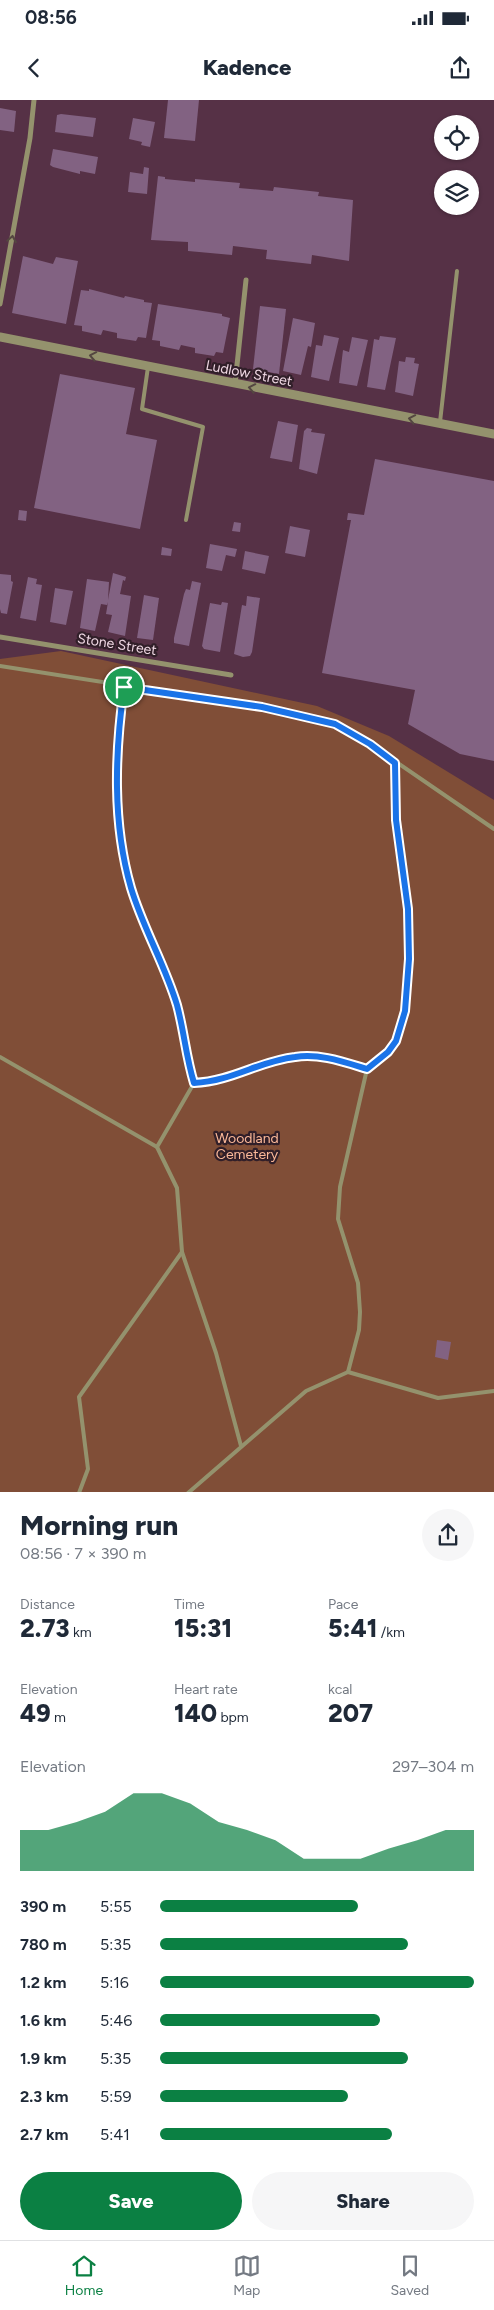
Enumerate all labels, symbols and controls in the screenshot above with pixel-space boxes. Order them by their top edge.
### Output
text: 08:56 [25,6,77,29]
icon: back [20,54,48,82]
text: Kadence [203,54,291,81]
icon: share [446,54,474,82]
map controls [434,115,479,215]
button: locate [434,115,479,160]
button: layers [434,170,479,215]
one-way arrow [6,234,16,243]
one-way arrow [88,351,97,361]
street label: Ludlow Street [204,357,294,390]
one-way arrow [248,383,257,394]
one-way arrow [407,414,416,425]
street label: Stone Street [76,630,158,659]
pin [103,666,145,708]
icon: arrive [110,673,138,701]
park label: Woodland Cemetery [215,1130,279,1163]
text: Morning run [20,1508,178,1542]
button: share [422,1509,474,1561]
text: 08:56 · 7 × 390 m [20,1544,146,1563]
text: Distance [20,1596,75,1613]
text: Time [174,1596,205,1613]
text: Pace [328,1596,358,1613]
text: 2.73 [20,1613,70,1643]
text: 15:31 [174,1613,232,1643]
text: 5:41 [328,1613,377,1643]
text: km [70,1624,92,1641]
text: /km [377,1624,405,1641]
text: Elevation [20,1681,78,1698]
text: Heart rate [174,1681,238,1698]
text: kcal [328,1681,352,1698]
text: 49 [20,1698,51,1728]
text: 140 [174,1698,217,1728]
text: 207 [328,1698,373,1728]
text: m [51,1709,66,1726]
text: bpm [217,1709,249,1726]
text: Elevation [20,1757,86,1776]
text: 297–304 m [392,1757,474,1776]
text: 390 m [20,1897,66,1916]
text: 5:55 [100,1897,132,1916]
text: 780 m [20,1935,67,1954]
text: 5:35 [100,1935,131,1954]
text: 1.2 km [20,1973,66,1992]
text: 5:16 [100,1973,129,1992]
text: 1.6 km [20,2011,66,2030]
text: 5:46 [100,2011,132,2030]
text: 1.9 km [20,2049,66,2068]
text: 5:35 [100,2049,131,2068]
text: 2.3 km [20,2087,69,2106]
text: 5:59 [100,2087,132,2106]
text: 2.7 km [20,2125,69,2144]
text: 5:41 [100,2125,130,2144]
button: Save [20,2172,242,2230]
button: Share [252,2172,474,2230]
tab: Home [65,2252,103,2299]
tab: Map [233,2252,261,2299]
tab: Saved [391,2252,429,2299]

